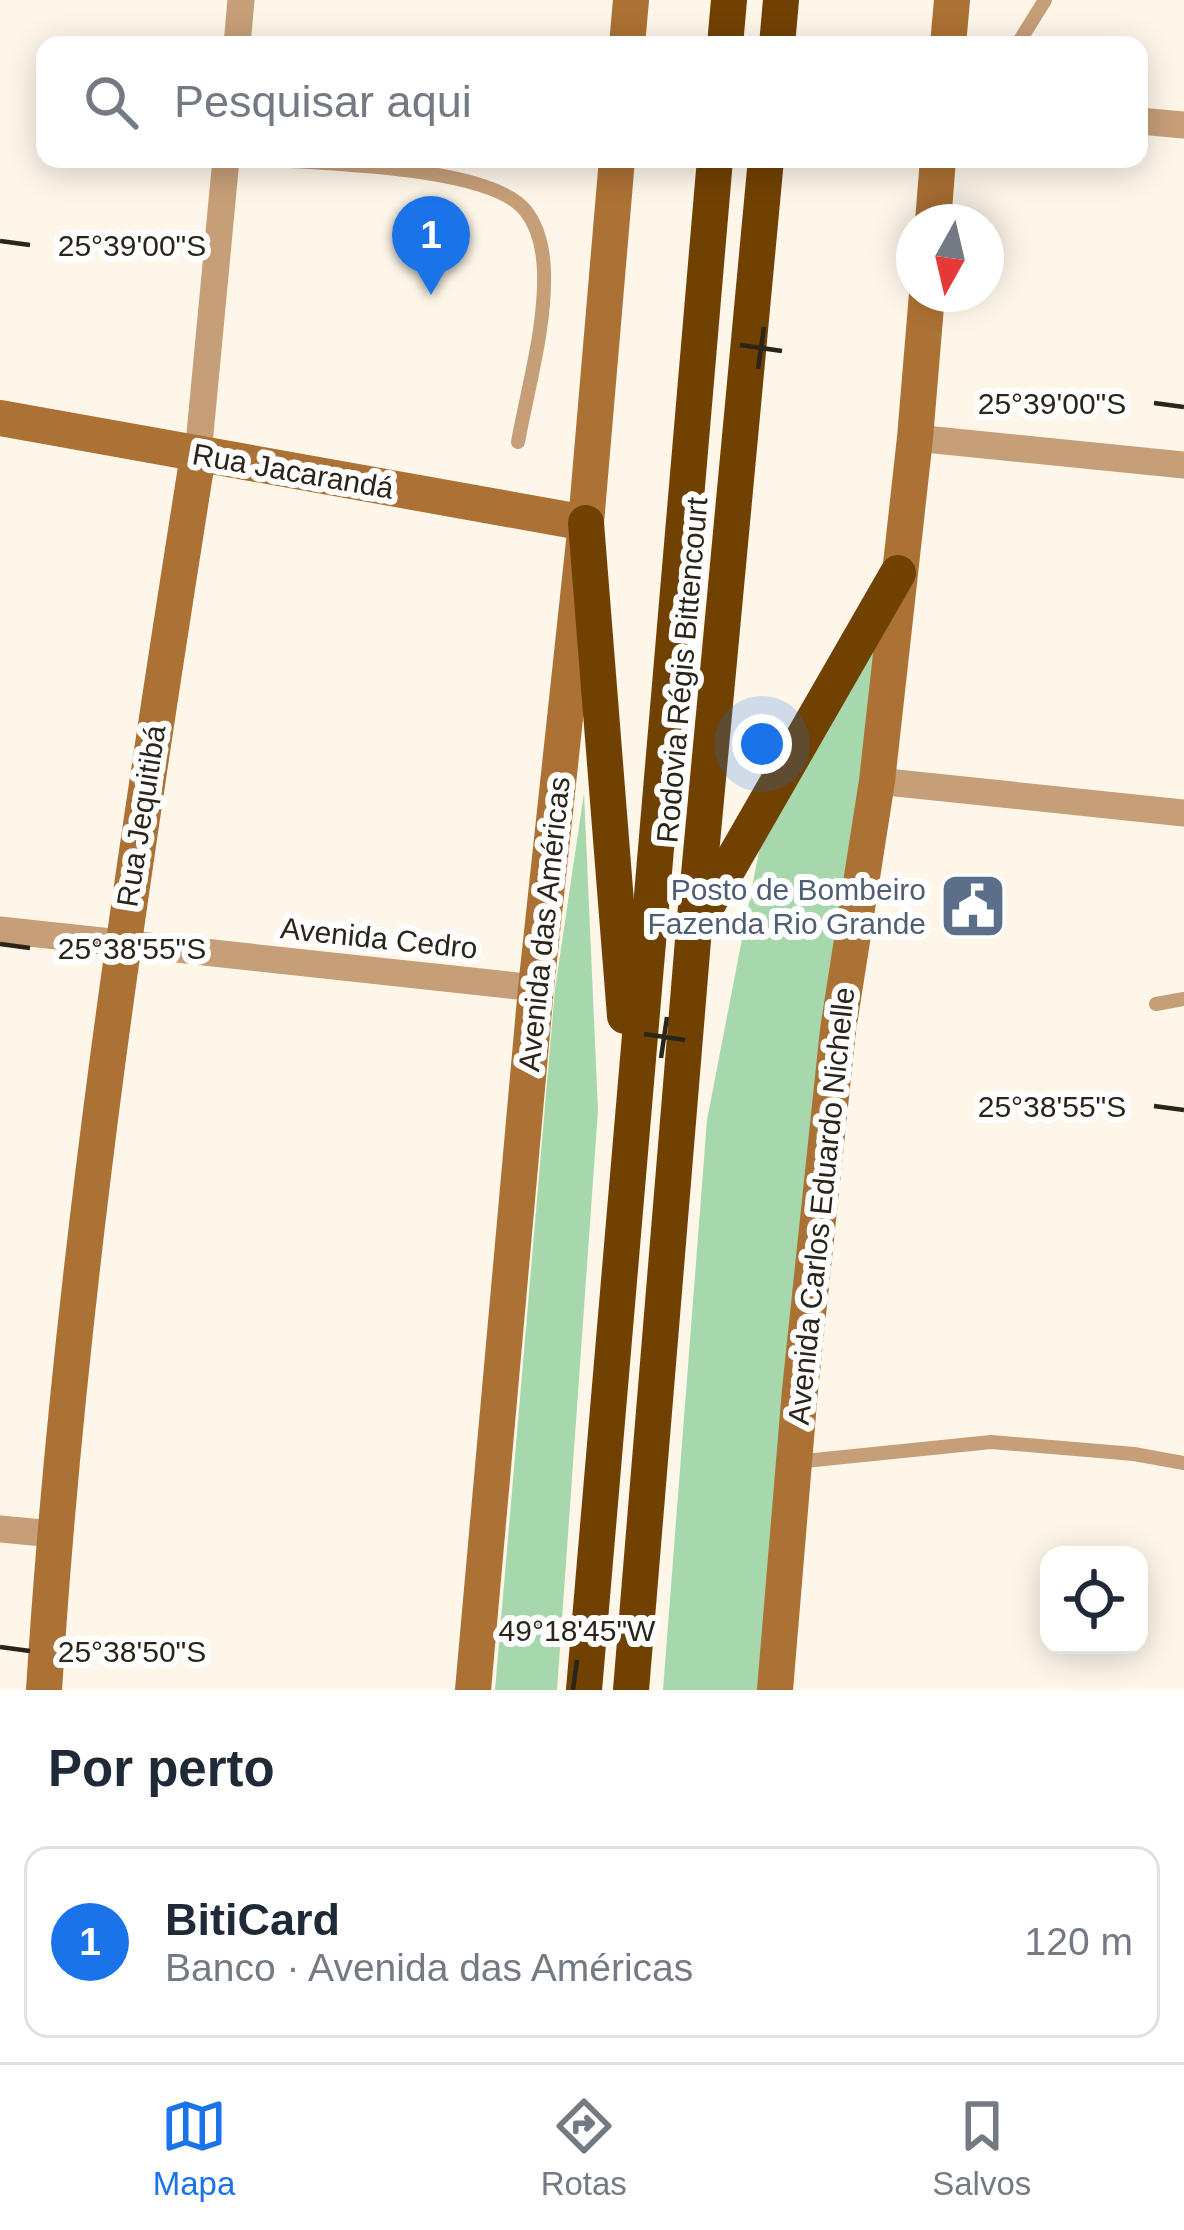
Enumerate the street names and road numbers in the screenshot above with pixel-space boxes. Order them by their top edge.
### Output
street label: Rua Jacarandá [190,437,396,505]
street label: Rodovia Régis Bittencourt [650,495,714,844]
street label: Rua Jequitibá [110,723,172,909]
street label: Avenida das Américas [512,775,576,1073]
street label: Avenida Cedro [279,911,479,965]
street label: Avenida Carlos Eduardo Nichelle [782,986,860,1426]

